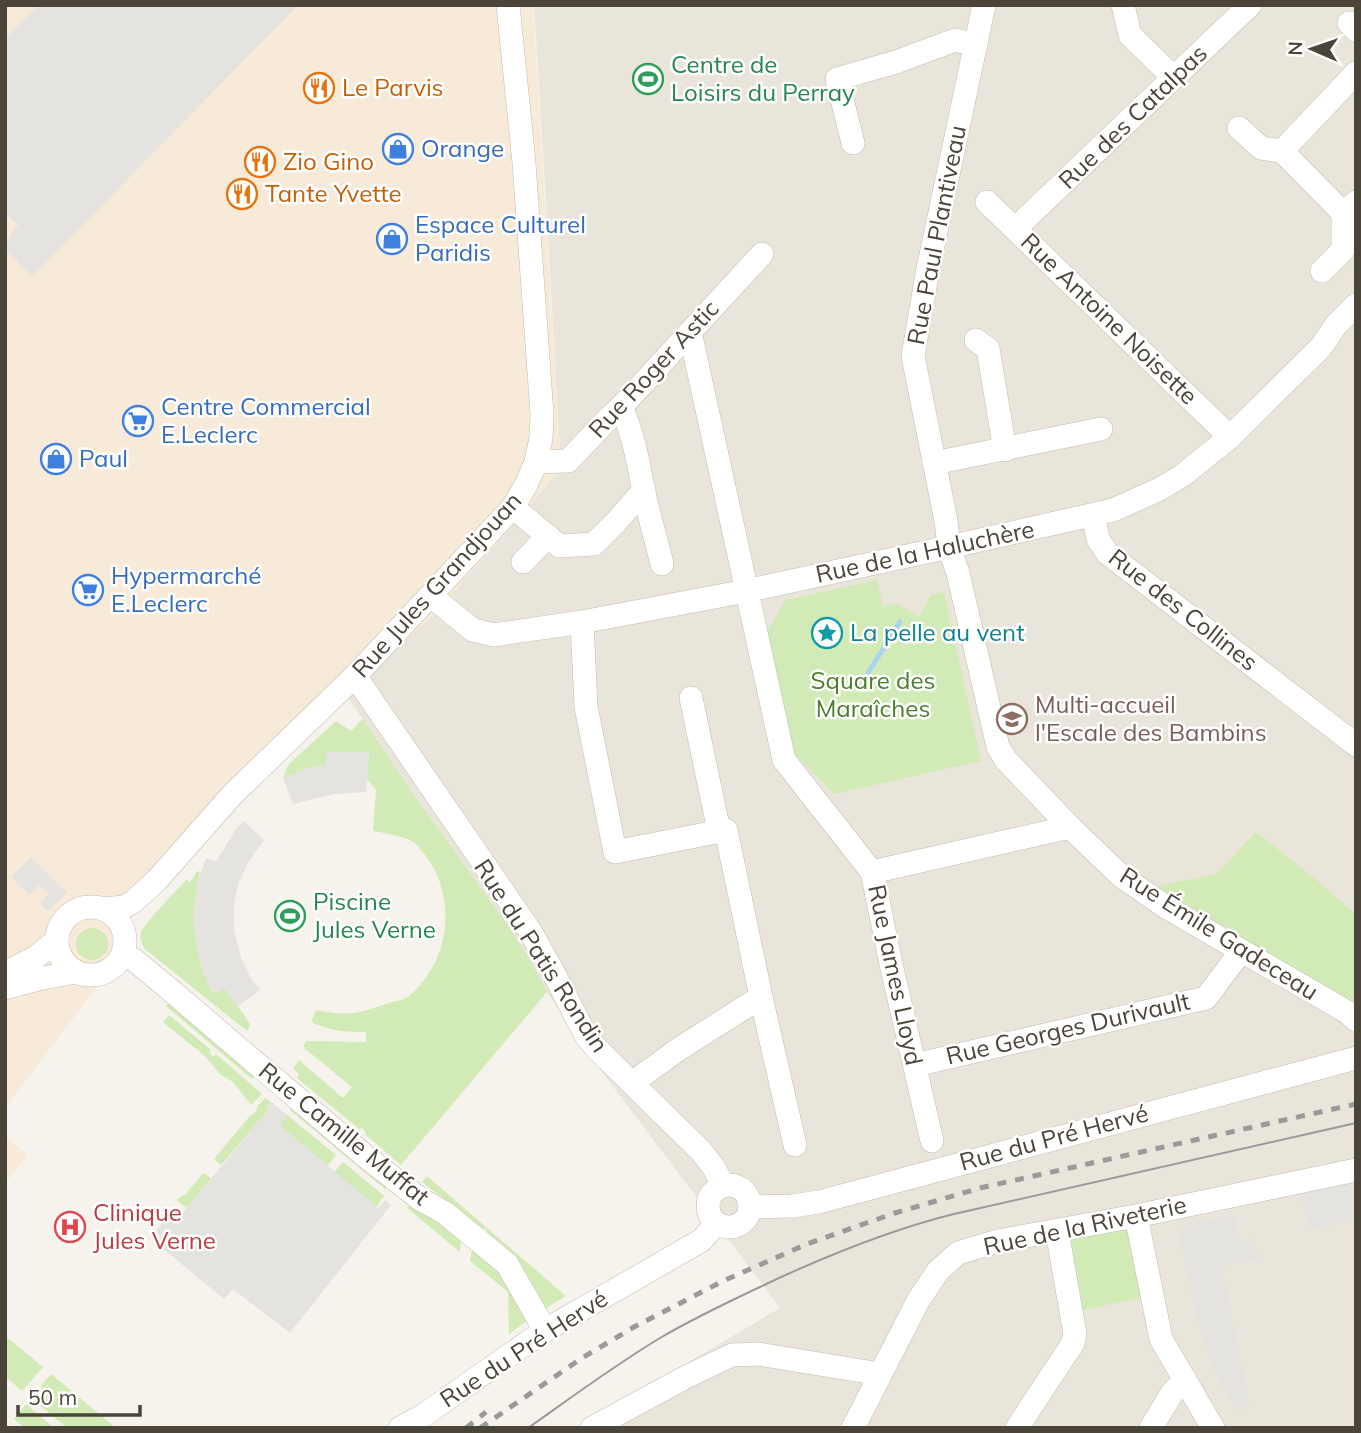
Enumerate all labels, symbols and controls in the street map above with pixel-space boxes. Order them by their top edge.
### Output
north arrow [1277,14,1347,84]
street label: Rue des Catalpas [1052,38,1213,195]
text: N [1283,41,1307,56]
place label: Centre de Loisirs du Perray [671,49,855,107]
sports icon: Centre de Loisirs du Perray [631,62,665,96]
restaurant icon: Le Parvis [302,71,336,105]
place label: Le Parvis [342,72,444,102]
street label: Rue Paul Plantiveau [900,123,972,347]
shop icon: Orange [381,132,415,166]
place label: Orange [421,133,504,163]
restaurant icon: Zio Gino [243,145,277,179]
place label: Zio Gino [283,146,374,176]
restaurant icon: Tante Yvette [225,177,259,211]
place label: Tante Yvette [265,178,402,208]
place label: Espace Culturel Paridis [415,209,586,267]
shop icon: Espace Culturel Paridis [375,222,409,256]
street label: Rue Antoine Noisette [1015,226,1204,410]
street label: Rue Roger Astic [582,293,725,443]
place label: Centre Commercial E.Leclerc [161,391,371,449]
supermarket icon: Centre Commercial E.Leclerc [121,404,155,438]
shop icon: Paul [39,442,73,476]
place label: Paul [79,443,128,473]
street label: Rue Jules Grandjouan [345,485,527,683]
street label: Rue de la Haluchère [813,513,1037,589]
street label: Rue des Collines [1103,542,1264,677]
place label: Hypermarché E.Leclerc [111,560,261,618]
supermarket icon: Hypermarché E.Leclerc [71,573,105,607]
place icon: La pelle au vent [810,616,844,650]
place label: La pelle au vent [850,617,1025,647]
park label: Square des Maraîches [811,665,935,723]
place label: Multi-accueil l'Escale des Bambins [1035,689,1267,747]
school or university icon: Multi-accueil l'Escale des Bambins [995,702,1029,736]
street label: Rue du Patis Rondin [468,853,615,1058]
street label: Rue Émile Gadeceau [1115,860,1324,1006]
street label: Rue James Lloyd [862,882,930,1068]
place label: Piscine Jules Verne [313,886,436,944]
sports icon: Piscine Jules Verne [273,899,307,933]
street label: Rue Georges Durivault [943,985,1193,1071]
street label: Rue Camille Muffat [253,1055,436,1211]
street label: Rue du Pré Hervé [956,1097,1151,1177]
street label: Rue de la Riveterie [981,1189,1189,1261]
place label: Clinique Jules Verne [93,1197,216,1255]
hospital icon: Clinique Jules Verne [53,1210,87,1244]
street label: Rue du Pré Hervé [434,1283,613,1414]
scale bar [18,1374,140,1418]
text: 50 m [28,1384,77,1410]

